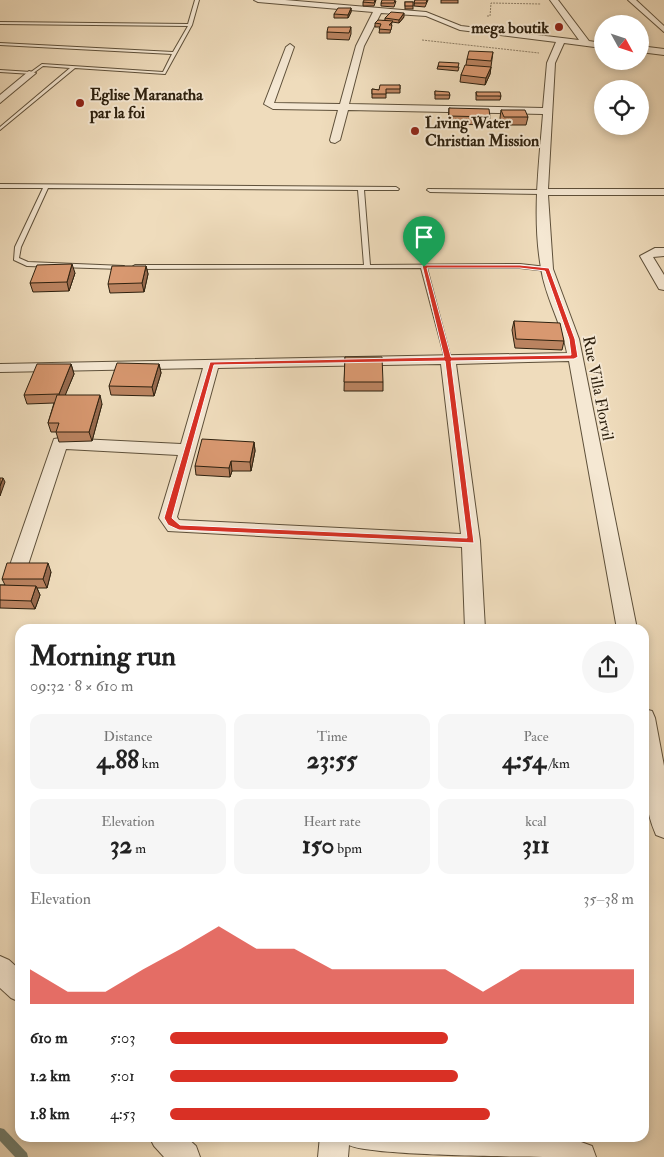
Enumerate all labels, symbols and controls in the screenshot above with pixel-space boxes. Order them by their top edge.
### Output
north arrow [594,15,649,70]
map controls [594,15,649,135]
place label: mega boutik [471,18,549,39]
marker: mega boutik [553,21,565,33]
button: locate [594,80,649,135]
place label: Eglise Maranatha par la foi [89,85,203,124]
marker: Eglise Maranatha par la foi [74,97,86,109]
place label: Living Water Christian Mission [425,113,540,151]
marker: Living Water Christian Mission [409,125,421,137]
pin [403,216,445,267]
icon: arrive [410,223,438,251]
street label: Rue Villa Florvil [578,334,618,442]
text: Morning run [30,639,176,674]
button: share [582,641,634,693]
text: 09:32 · 8 × 610 m [30,676,133,696]
text: Distance [104,728,152,745]
text: Time [317,728,347,745]
text: Pace [523,728,549,745]
text: 4.88 [97,745,139,776]
text: 23:55 [307,745,357,776]
text: 4:54 [502,745,546,776]
text: km [139,755,159,772]
text: /km [546,755,570,772]
text: Elevation [101,813,155,830]
text: Heart rate [304,813,361,830]
text: kcal [525,813,547,830]
text: 32 [110,830,132,861]
text: 150 [302,830,334,861]
text: 311 [522,830,550,861]
text: m [132,840,146,857]
text: bpm [334,840,362,857]
text: Elevation [30,889,91,909]
text: 35–38 m [583,889,634,909]
text: 610 m [30,1028,68,1048]
text: 5:03 [110,1028,135,1048]
text: 1.2 km [30,1066,70,1086]
text: 5:01 [110,1066,135,1086]
text: 1.8 km [30,1104,70,1124]
text: 4:53 [110,1104,136,1124]

